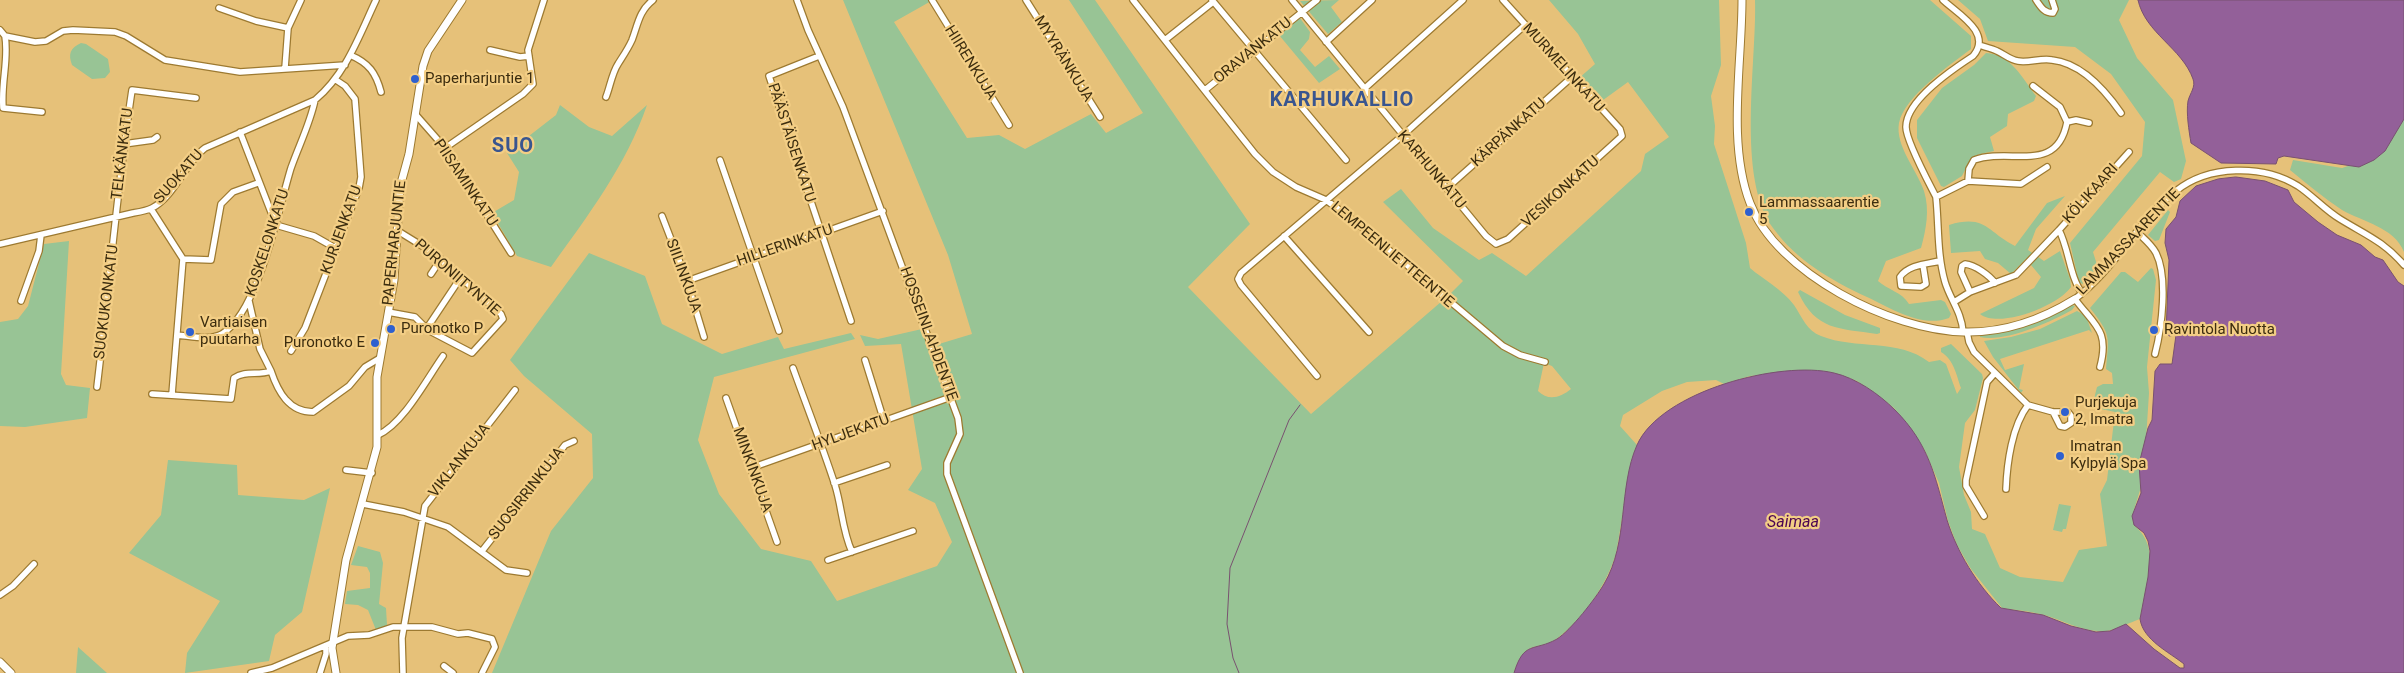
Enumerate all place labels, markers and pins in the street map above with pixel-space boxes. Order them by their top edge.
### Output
place label: Paperharjuntie 1 [425,70,534,88]
marker: Paperharjuntie 1 [409,73,421,85]
place label: Lammassaarentie 5 [1759,194,1879,229]
marker: Lammassaarentie 5 [1743,206,1755,218]
place label: Vartiaisen puutarha [200,314,267,349]
place label: Puronotko P [401,320,483,338]
place label: Ravintola Nuotta [2164,321,2275,339]
marker: Puronotko P [385,323,397,335]
marker: Ravintola Nuotta [2148,324,2160,336]
marker: Vartiaisen puutarha [184,326,196,338]
place label: Puronotko E [284,334,365,352]
marker: Puronotko E [369,337,381,349]
place label: Purjekuja 2, Imatra [2075,394,2137,429]
marker: Purjekuja 2, Imatra [2059,406,2071,418]
place label: Imatran Kylpylä Spa [2070,438,2146,473]
marker: Imatran Kylpylä Spa [2054,450,2066,462]

